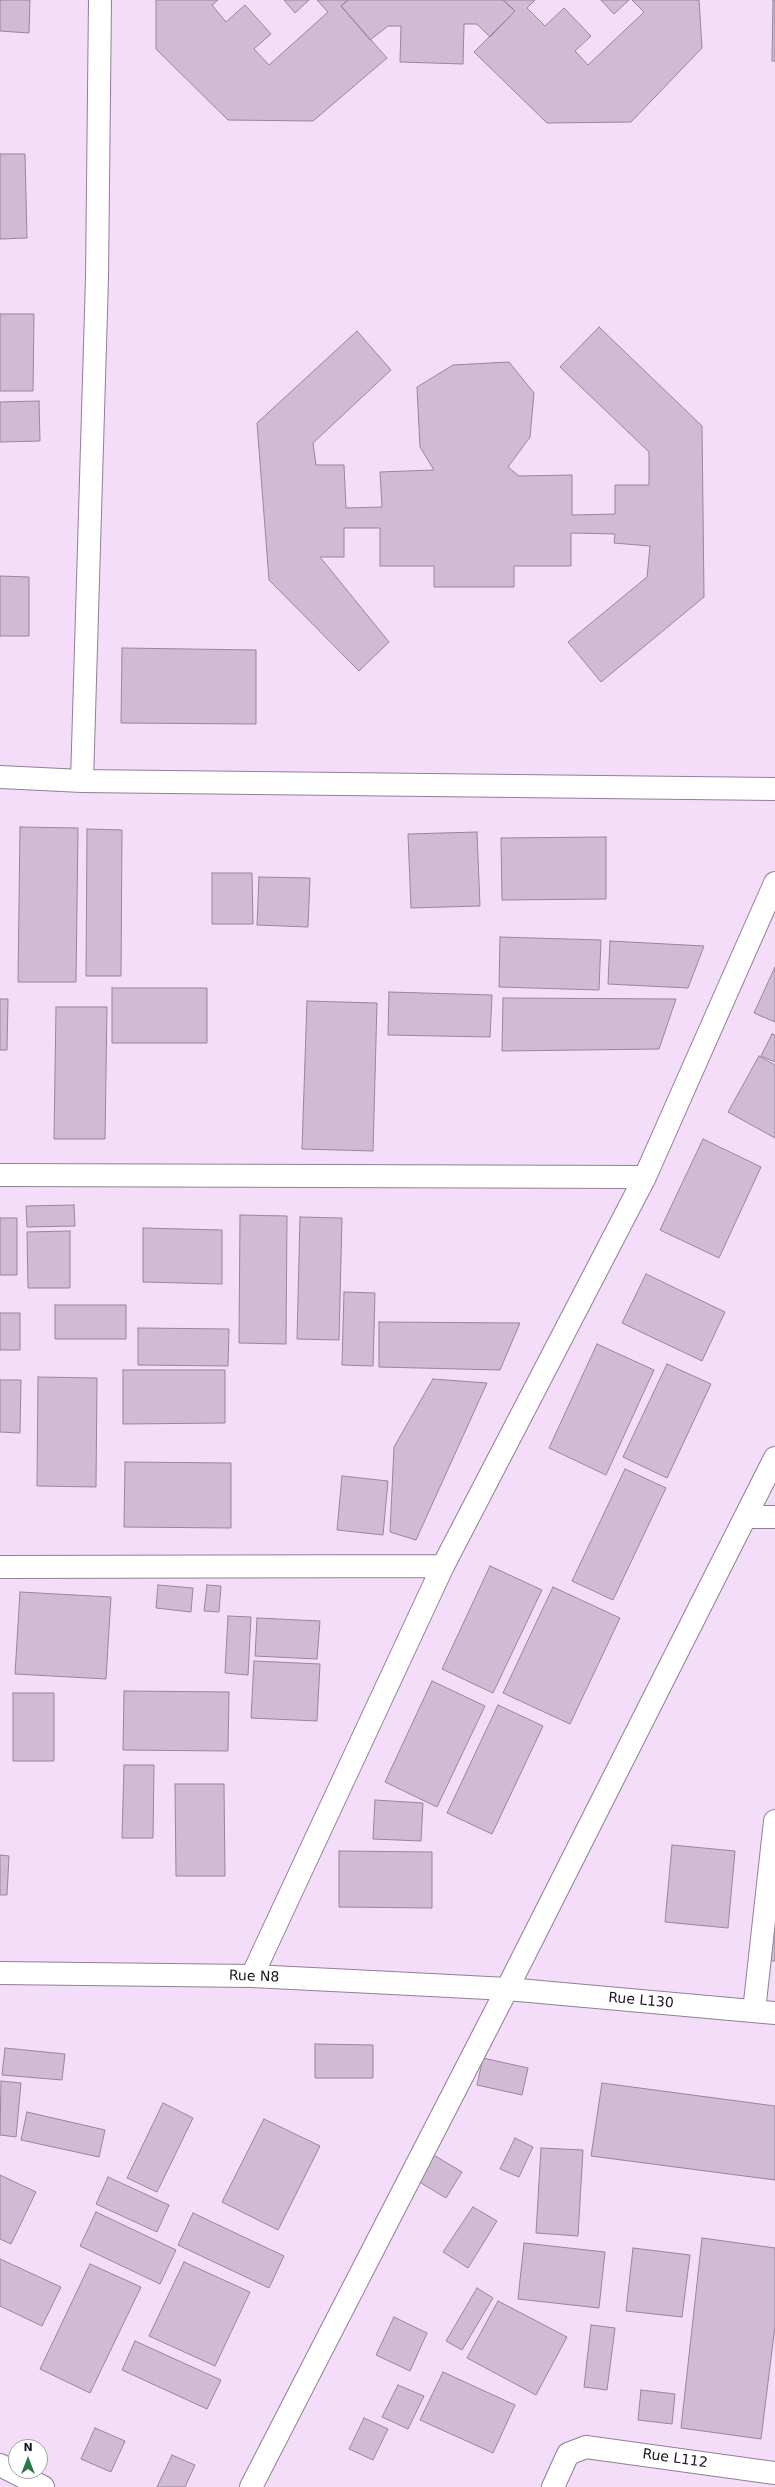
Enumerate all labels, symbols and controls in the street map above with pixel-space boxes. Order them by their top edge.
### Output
street label: Rue N8 [229,1968,279,1986]
street label: Rue L130 [608,1990,674,2012]
north arrow [8,2439,48,2479]
text: N [23,2441,33,2454]
street label: Rue L112 [641,2446,709,2472]

